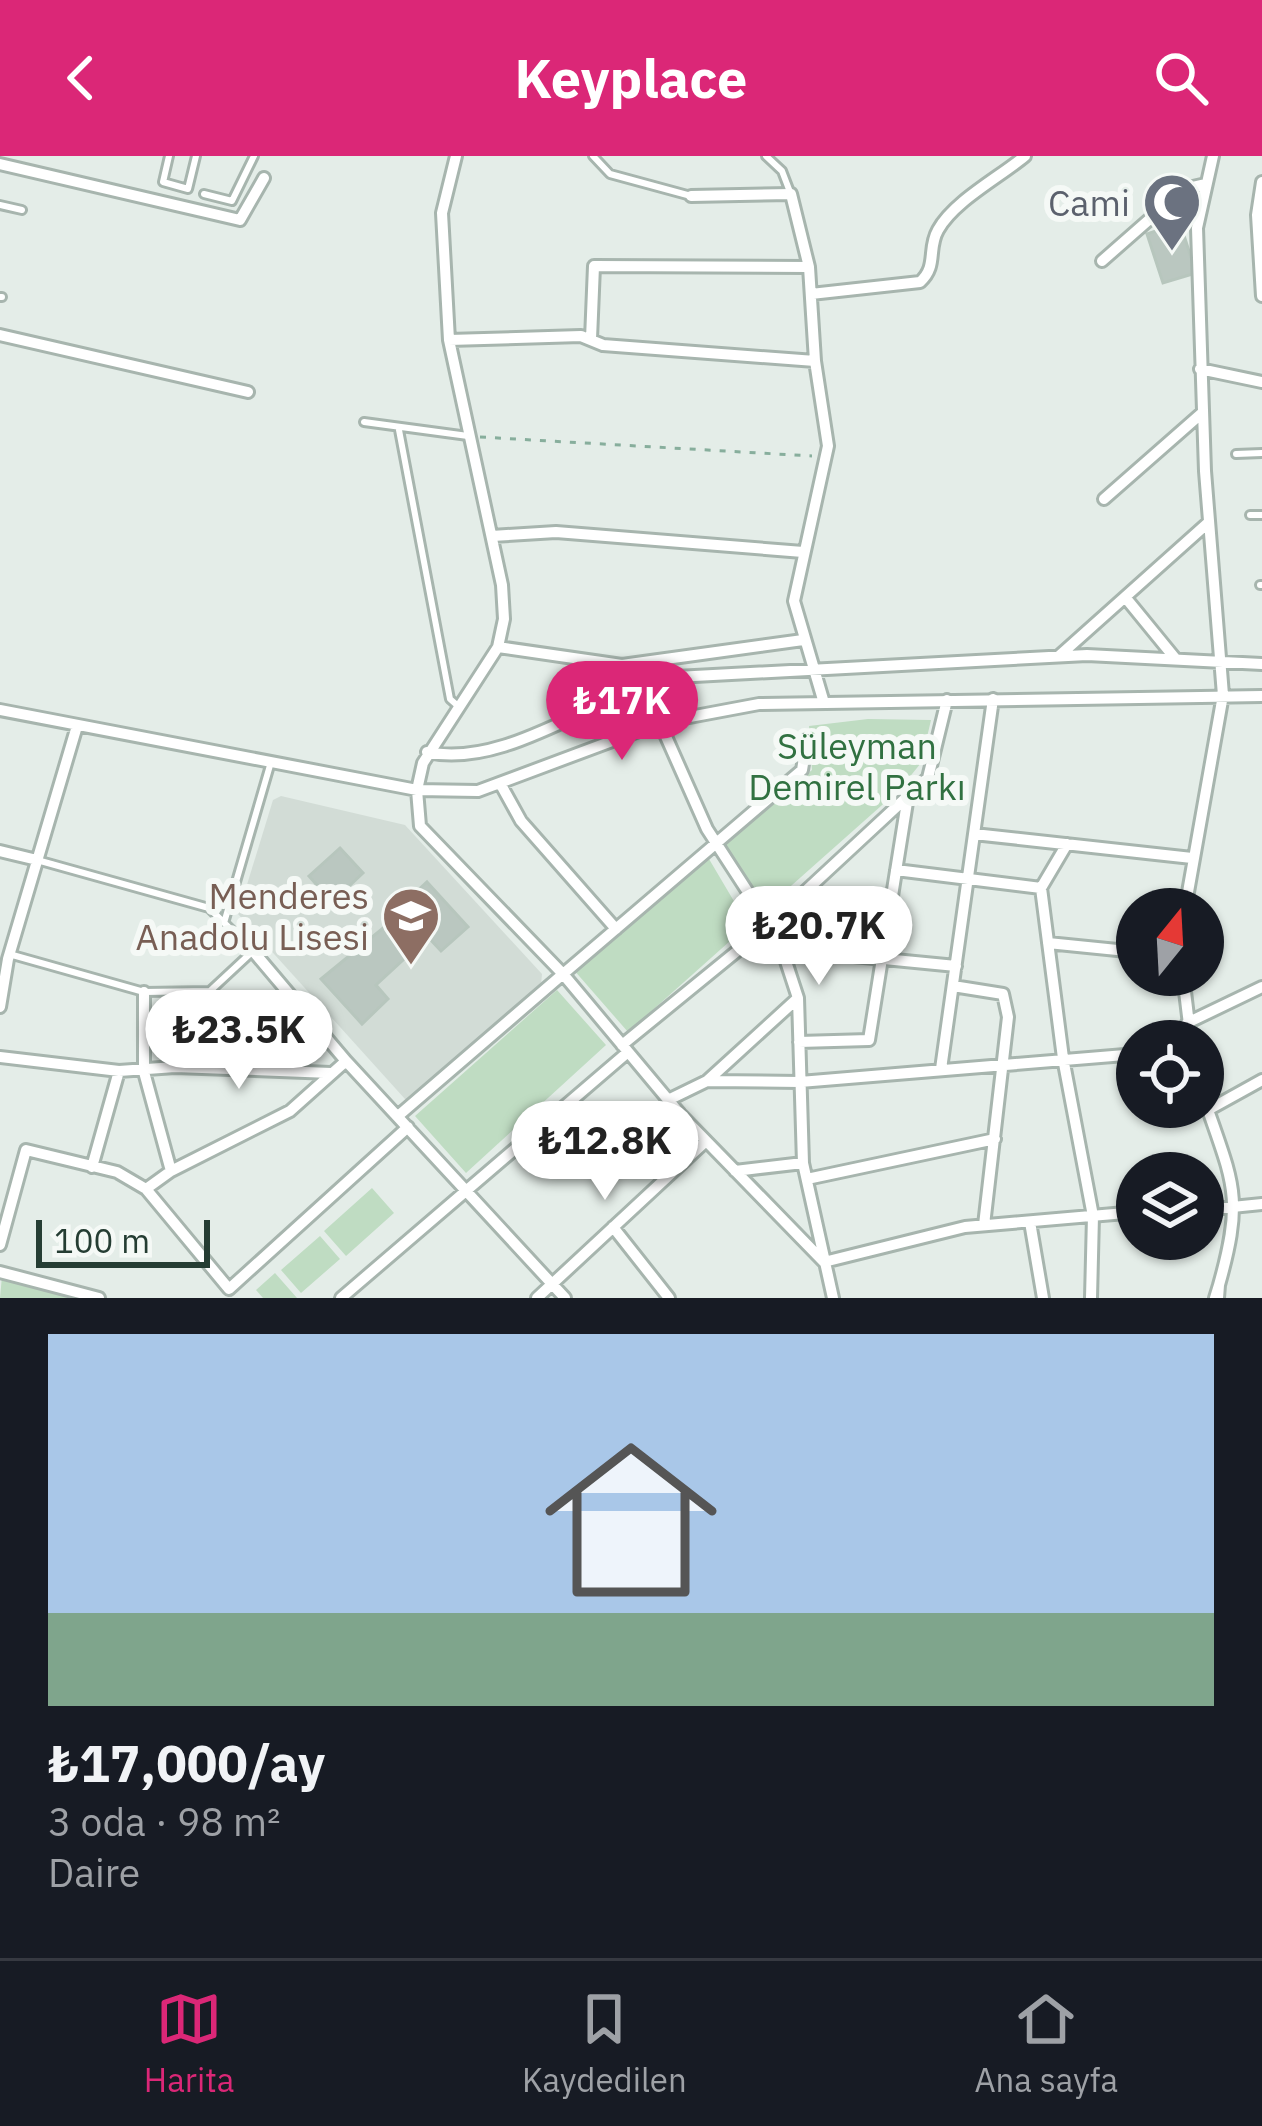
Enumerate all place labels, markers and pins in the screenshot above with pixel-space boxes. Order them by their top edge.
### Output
mosque icon: Cami [1141,171,1203,253]
place label: Cami [1048,179,1130,226]
pin: ₺17K [551,661,693,763]
place label: Menderes Anadolu Lisesi [136,872,369,960]
school or university icon: Menderes Anadolu Lisesi [380,885,442,967]
pin: ₺20.7K [721,886,917,988]
pin: ₺23.5K [141,990,337,1092]
pin: ₺12.8K [507,1101,703,1203]

